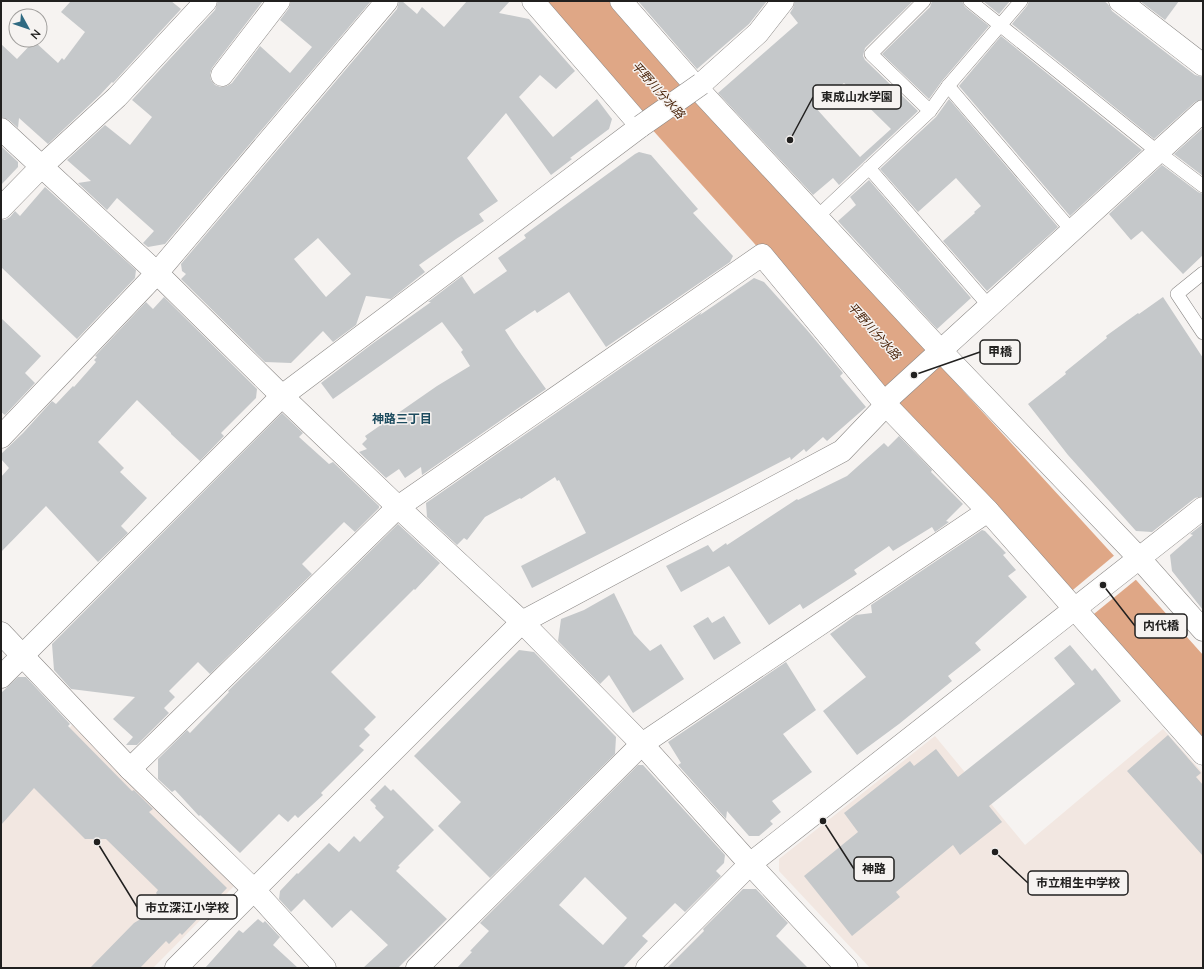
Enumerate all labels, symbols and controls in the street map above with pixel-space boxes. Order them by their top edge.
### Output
north arrow [8,8,48,48]
text: N [28,27,44,42]
water label: 平野川分水路 [629,58,689,122]
callout: 東成山水学園 [813,85,901,109]
text: 東成山水学園 [821,89,893,104]
water label: 平野川分水路 [845,299,905,363]
callout: 甲橋 [980,340,1020,364]
text: 甲橋 [988,344,1013,359]
district label: 神路三丁目 [372,411,432,426]
callout: 内代橋 [1135,614,1187,638]
text: 内代橋 [1143,618,1180,633]
callout: 神路 [854,857,894,881]
text: 神路 [862,861,886,876]
callout: 市立相生中学校 [1028,871,1128,895]
text: 市立相生中学校 [1036,875,1120,890]
callout: 市立深江小学校 [137,895,237,919]
text: 市立深江小学校 [145,900,229,915]

